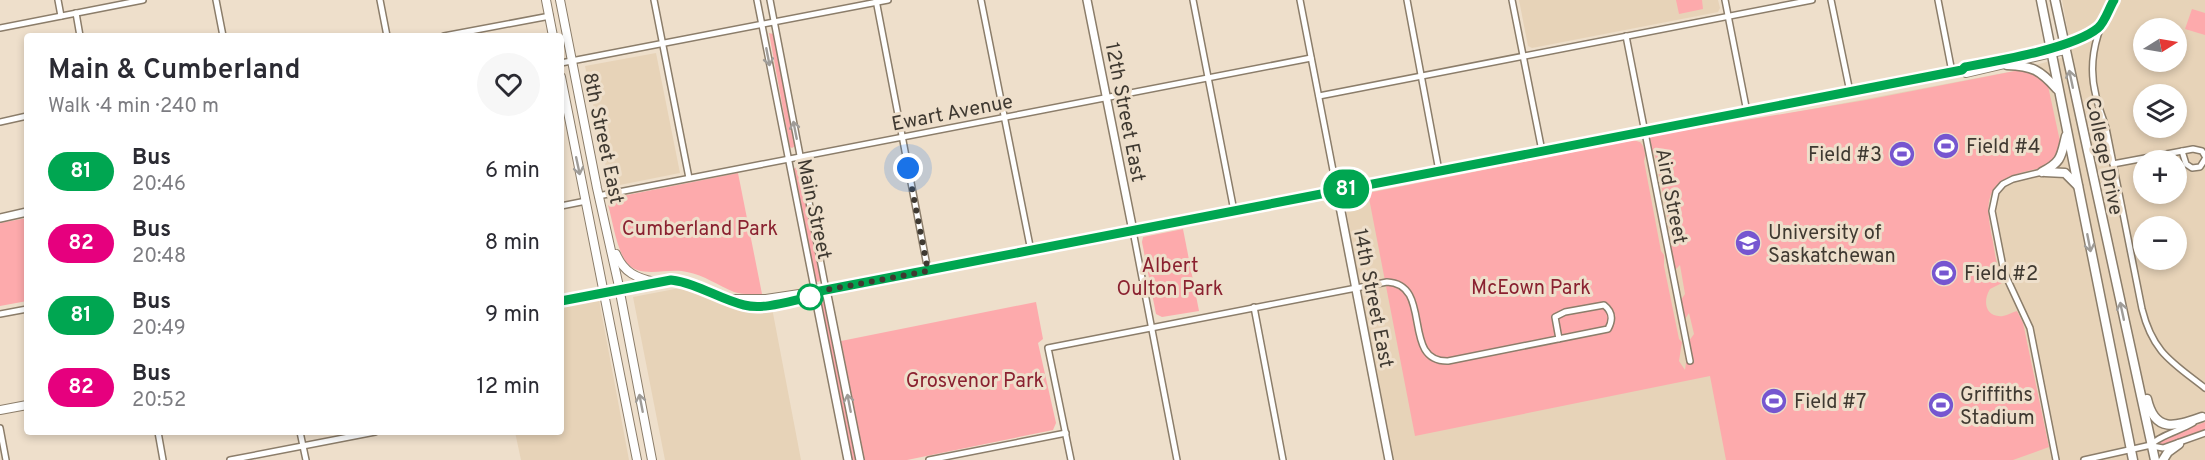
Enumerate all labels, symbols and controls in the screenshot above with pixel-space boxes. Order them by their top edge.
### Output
north arrow [2133,18,2187,72]
map controls [2133,18,2187,270]
street label: 12th Street East [1098,40,1150,184]
one-way arrow [763,47,774,67]
text: Main & Cumberland [48,53,301,89]
button: heart [477,53,540,116]
street label: 8th Street East [575,70,629,207]
one-way arrow [2065,70,2077,89]
button: layers [2133,84,2187,138]
street label: Ewart Avenue [890,89,1015,138]
text: Walk · 4 min · 240 m [48,94,219,120]
street label: College Drive [2078,95,2128,218]
one-way arrow [789,121,800,140]
sports icon: Field #4 [1931,131,1961,161]
place label: Field #4 [1966,135,2040,161]
sports icon: Field #3 [1887,139,1917,169]
place label: Field #3 [1808,143,1882,169]
text: Bus [132,145,171,172]
street label: Aird Street [1648,146,1692,246]
button: + [2133,150,2187,204]
your location [893,153,923,183]
one-way arrow [573,156,585,175]
street label: Main Street [790,157,836,262]
text: 81 [70,158,92,185]
text: 6 min [485,158,540,185]
line badge: 81 [1319,170,1373,208]
text: 20:46 [132,172,186,198]
text: 81 [1335,176,1357,203]
button: − [2133,216,2187,270]
text: Bus [132,217,171,244]
park label: Cumberland Park [622,217,778,243]
place label: University of Saskatchewan [1768,221,1896,270]
street label: 14th Street East [1346,226,1398,370]
school or university icon: University of Saskatchewan [1733,228,1763,258]
text: 82 [68,230,94,257]
text: 8 min [485,230,540,257]
one-way arrow [2084,233,2095,253]
text: 20:48 [132,244,186,270]
park label: Albert Oulton Park [1117,254,1223,303]
sports icon: Field #2 [1929,258,1959,288]
place label: Field #2 [1964,262,2038,288]
park label: McEown Park [1471,276,1591,302]
unlabelled marker [797,284,823,310]
text: Bus [132,289,171,316]
one-way arrow [2116,301,2127,321]
text: 81 [70,302,92,329]
text: 9 min [485,302,540,329]
text: 20:49 [132,316,186,342]
text: Bus [132,361,171,388]
park label: Grosvenor Park [906,369,1044,395]
text: 82 [68,374,94,401]
text: 12 min [477,374,540,401]
place label: Griffiths Stadium [1960,383,2035,432]
sports icon: Field #7 [1759,386,1789,416]
text: 20:52 [132,388,186,414]
place label: Field #7 [1794,390,1866,416]
sports icon: Griffiths Stadium [1926,390,1956,420]
one-way arrow [635,393,646,413]
one-way arrow [843,393,854,413]

